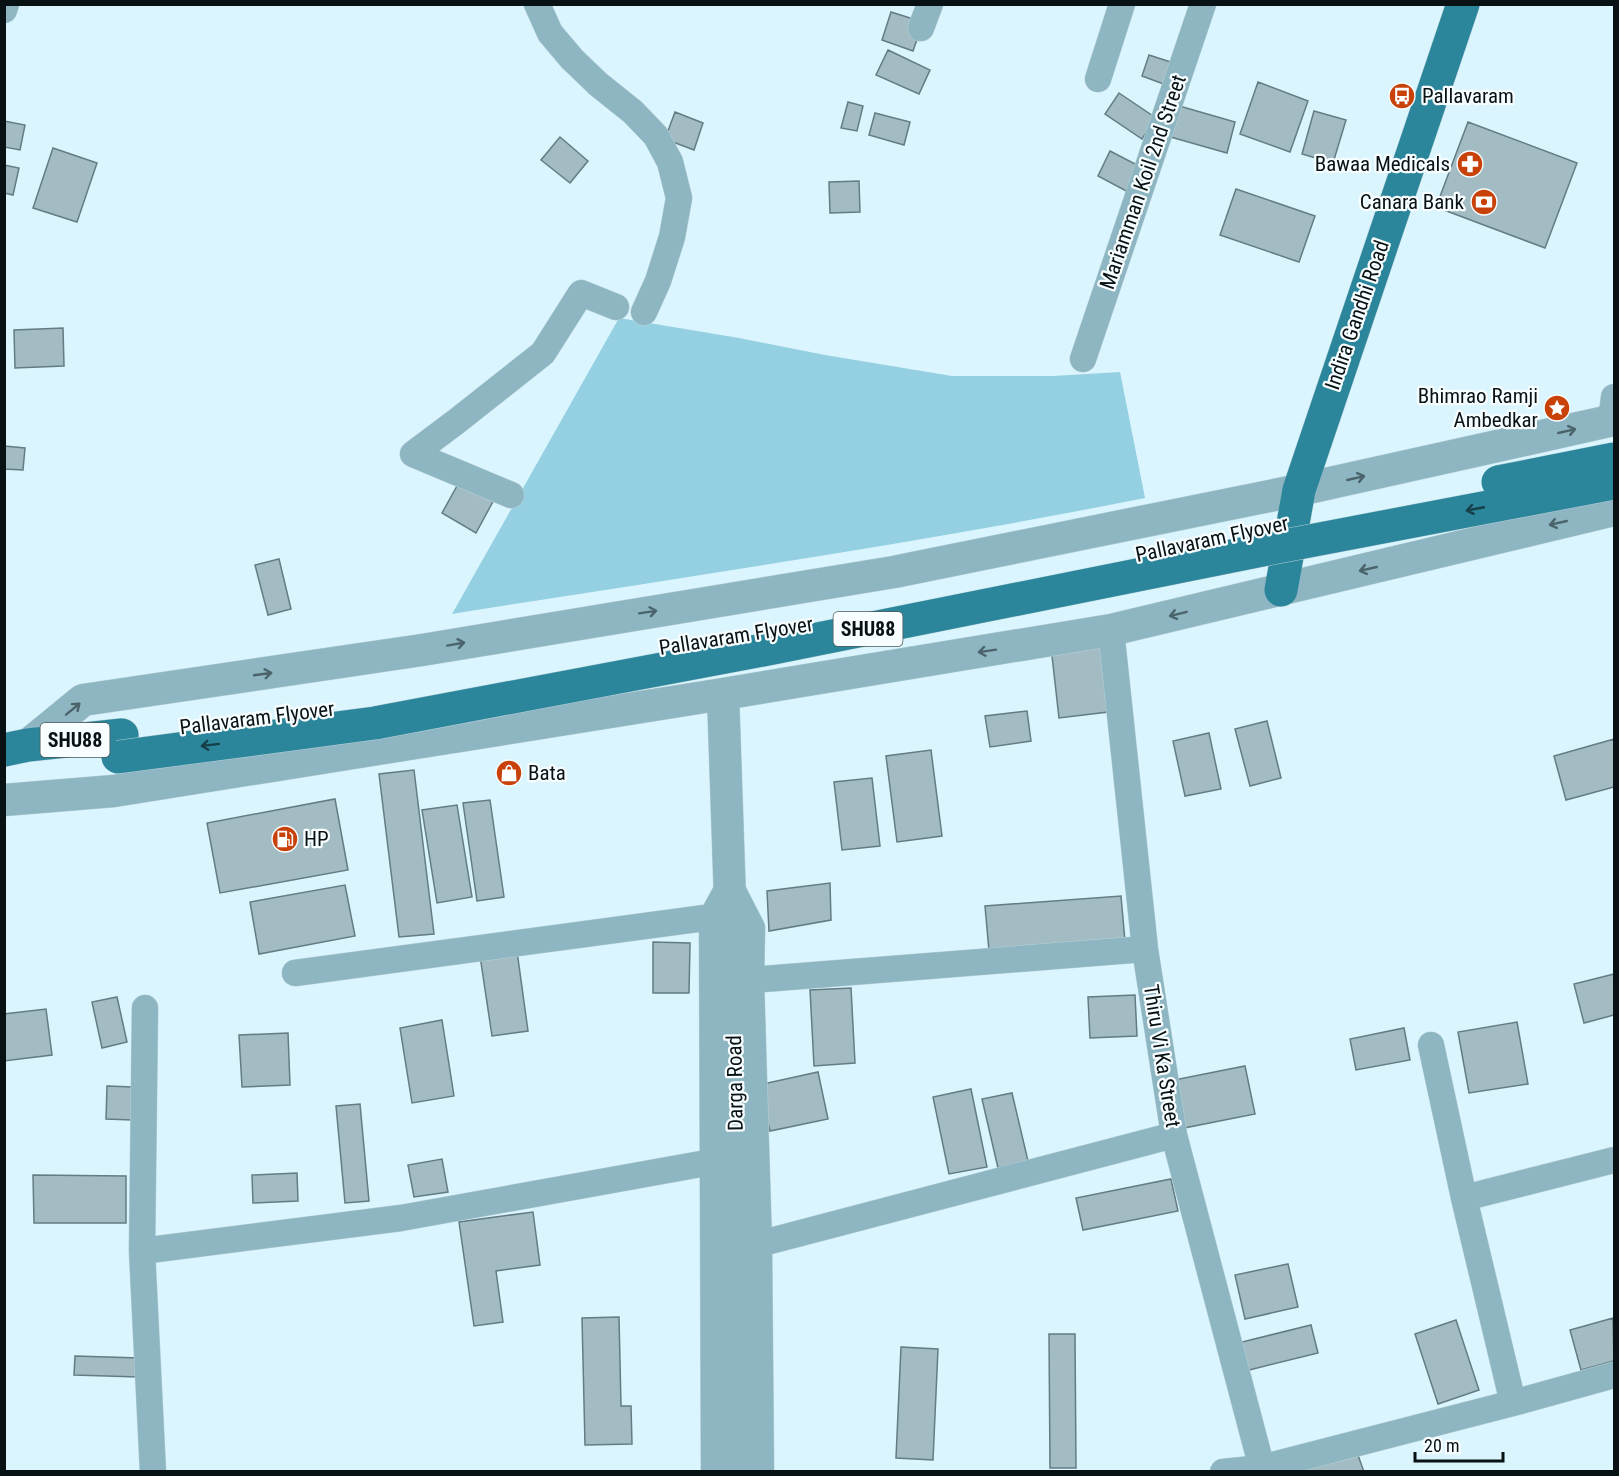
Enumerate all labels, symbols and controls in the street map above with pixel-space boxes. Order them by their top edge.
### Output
street label: Mariamman Koil 2nd Street [1095,72,1191,292]
bus stop icon: Pallavaram [1387,81,1417,111]
place label: Pallavaram [1422,84,1514,108]
pharmacy icon: Bawaa Medicals [1455,149,1485,179]
place label: Bawaa Medicals [1315,152,1450,176]
bank icon: Canara Bank [1469,187,1499,217]
place label: Canara Bank [1360,190,1465,214]
street label: Indira Gandhi Road [1320,237,1394,393]
place label: Bhimrao Ramji Ambedkar [1418,384,1538,432]
place icon: Bhimrao Ramji Ambedkar [1542,393,1572,423]
one-way arrow [1557,424,1576,436]
one-way arrow [1346,471,1365,483]
one-way arrow [1465,504,1485,515]
street label: Pallavaram Flyover [1133,511,1291,567]
one-way arrow [1548,518,1567,530]
one-way arrow [1359,563,1378,575]
one-way arrow [638,606,658,617]
one-way arrow [1169,609,1188,621]
street label: Pallavaram Flyover [657,612,815,660]
road number: SHU88 [834,612,902,646]
one-way arrow [446,638,466,649]
one-way arrow [978,645,997,656]
one-way arrow [253,668,273,679]
street label: Pallavaram Flyover [178,697,336,739]
one-way arrow [65,702,81,715]
road number: SHU88 [40,723,110,757]
one-way arrow [200,740,220,751]
shop icon: Bata [494,758,524,788]
place label: Bata [528,761,566,785]
fuel station icon: HP [270,824,300,854]
place label: HP [304,827,329,851]
street label: Thiru Vi Ka Street [1139,983,1185,1129]
street label: Darga Road [722,1035,748,1131]
scale bar [1415,1425,1504,1463]
text: 20 m [1424,1435,1459,1456]

